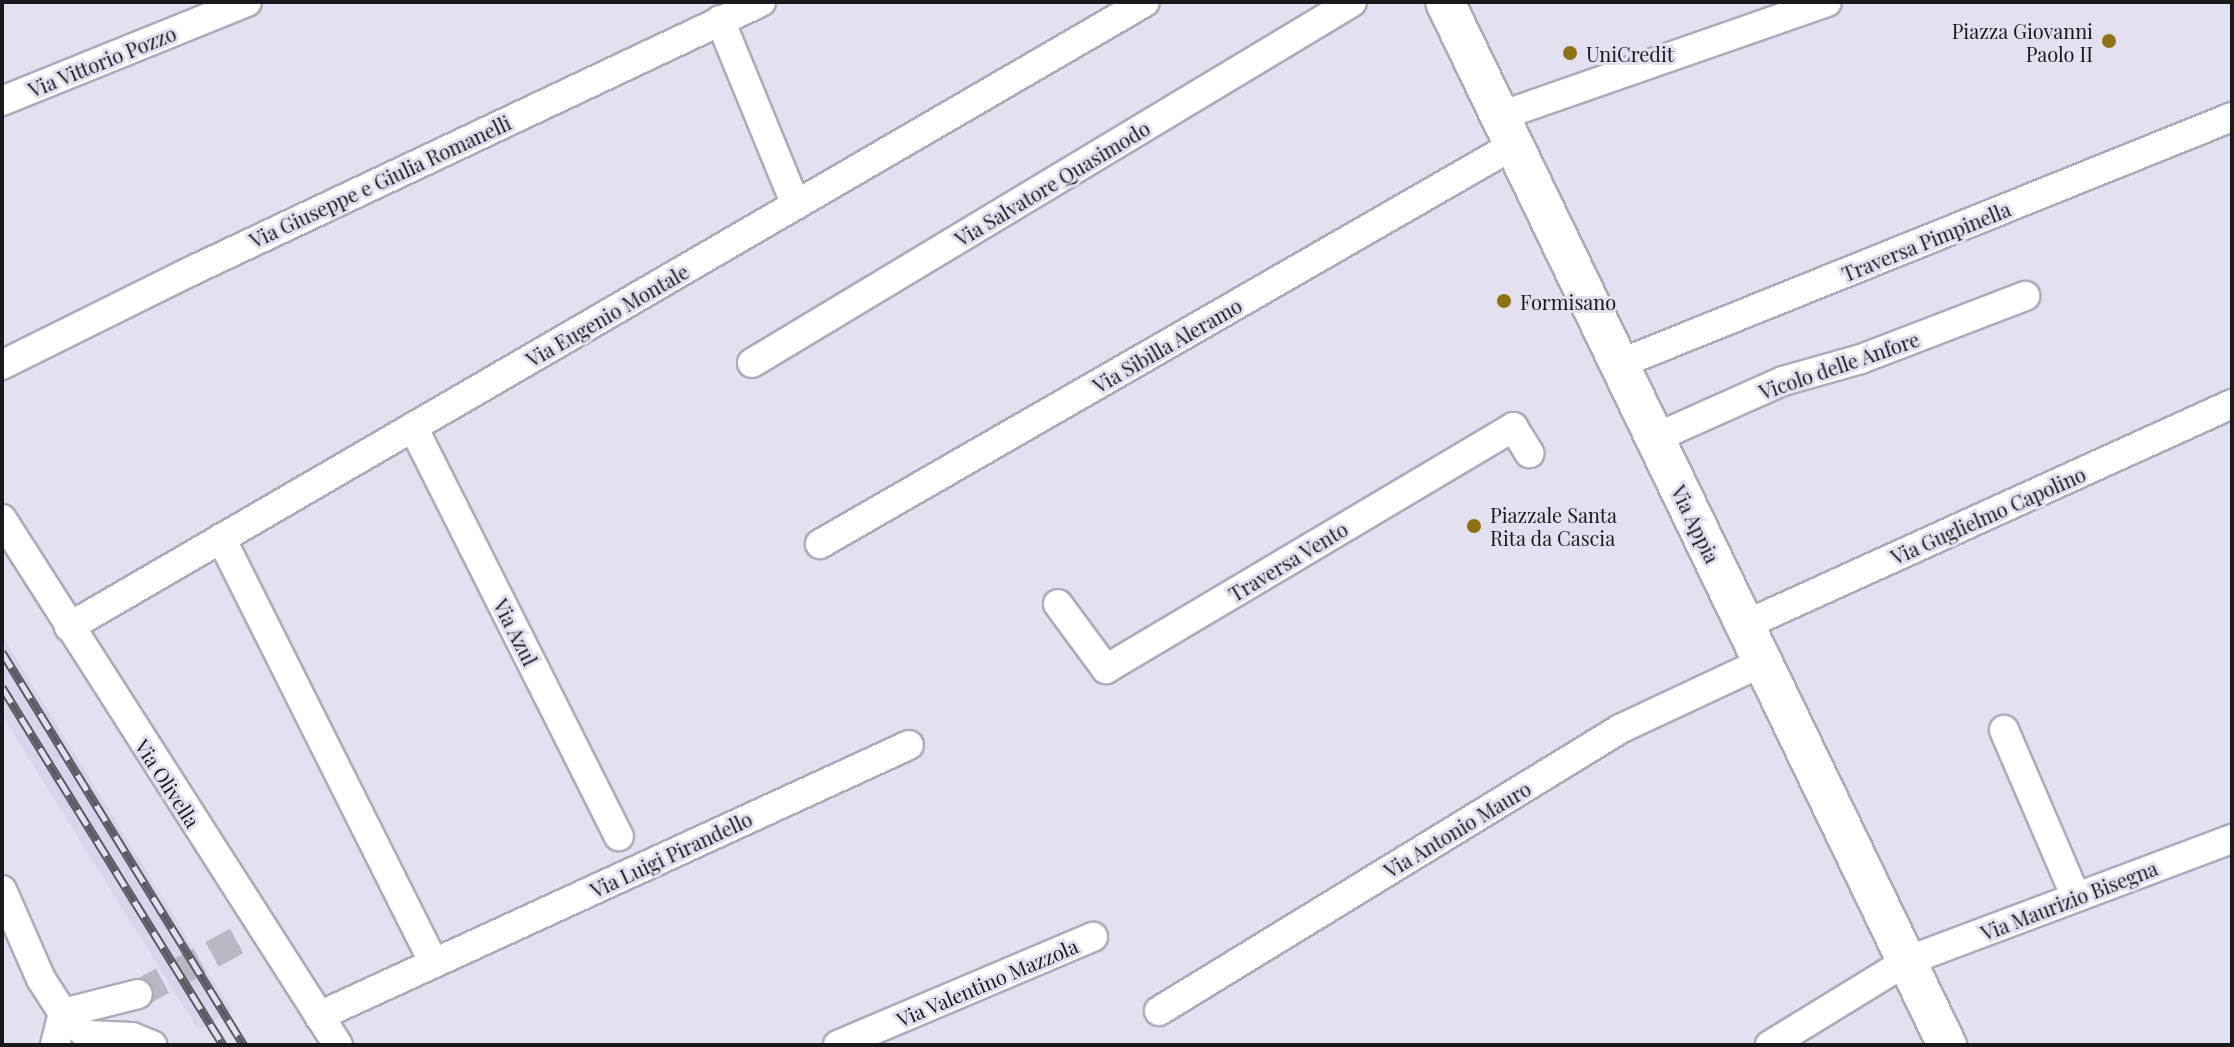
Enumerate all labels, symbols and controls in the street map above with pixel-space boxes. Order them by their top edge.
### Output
place label: Piazza Giovanni Paolo II [1951,18,2093,65]
street label: Via Vittorio Pozzo [24,20,180,102]
marker: Piazza Giovanni Paolo II [2100,32,2118,50]
place label: UniCredit [1586,41,1674,65]
marker: UniCredit [1561,44,1579,62]
street label: Via Giuseppe e Giulia Romanelli [245,110,515,252]
street label: Via Salvatore Quasimodo [950,115,1154,251]
street label: Traversa Pimpinella [1838,196,2014,286]
street label: Via Eugenio Montale [522,259,692,371]
place label: Formisano [1520,289,1616,313]
street label: Via Sibilla Aleramo [1088,292,1246,398]
marker: Formisano [1495,292,1513,310]
street label: Vicolo delle Anfore [1756,326,1922,404]
street label: Via Guglielmo Capolino [1887,461,2089,569]
street label: Via Appia [1667,481,1725,567]
place label: Piazzale Santa Rita da Cascia [1490,502,1617,549]
street label: Traversa Vento [1224,516,1352,606]
marker: Piazzale Santa Rita da Cascia [1465,517,1483,535]
street label: Via Azul [489,594,543,670]
street label: Via Olivella [131,734,205,832]
street label: Via Antonio Mauro [1379,776,1535,882]
street label: Via Luigi Pirandello [586,806,756,902]
street label: Via Maurizio Bisegna [1977,855,2161,945]
street label: Via Valentino Mazzola [892,933,1082,1031]

